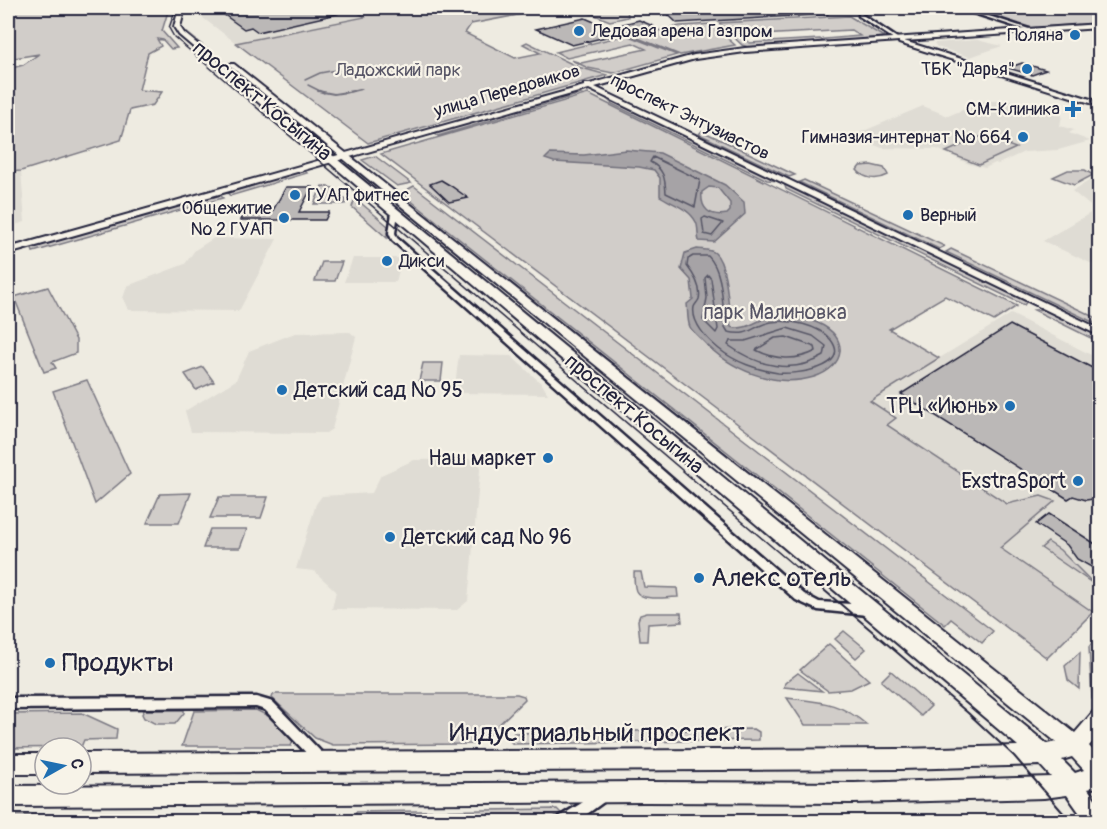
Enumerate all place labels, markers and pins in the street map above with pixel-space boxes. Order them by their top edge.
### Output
place label: Ледовая арена Газпром [590,20,773,43]
marker: Ледовая арена Газпром [572,24,586,38]
place label: Поляна [1007,24,1063,47]
marker: Поляна [1068,28,1082,42]
place label: ТБК "Дарья" [921,58,1015,81]
marker: ТБК "Дарья" [1020,62,1034,76]
place label: СМ-Клиника [966,98,1060,121]
marker: СМ-Клиника [1064,100,1082,118]
place label: Гимназия-интернат № 664 [802,126,1012,149]
marker: Гимназия-интернат № 664 [1016,130,1030,144]
place label: ГУАП фитнес [307,184,410,207]
marker: ГУАП фитнес [288,188,302,202]
place label: Общежитие № 2 ГУАП [181,197,272,241]
place label: Верный [920,204,977,227]
marker: Верный [901,208,915,222]
marker: Общежитие № 2 ГУАП [277,211,291,225]
place label: Дикси [398,250,444,273]
marker: Дикси [380,254,394,268]
place label: Детский сад № 95 [293,377,463,404]
marker: Детский сад № 95 [275,383,289,397]
place label: ТРЦ «Июнь» [886,393,998,420]
marker: ТРЦ «Июнь» [1003,399,1017,413]
place label: Наш маркет [428,445,536,472]
marker: Наш маркет [541,451,555,465]
place label: ExstraSport [961,468,1067,495]
marker: ExstraSport [1071,474,1085,488]
place label: Детский сад № 96 [401,524,572,551]
marker: Детский сад № 96 [383,530,397,544]
place label: Алекс отель [711,562,852,594]
marker: Алекс отель [692,571,706,585]
place label: Продукты [62,647,174,679]
marker: Продукты [43,656,57,670]

